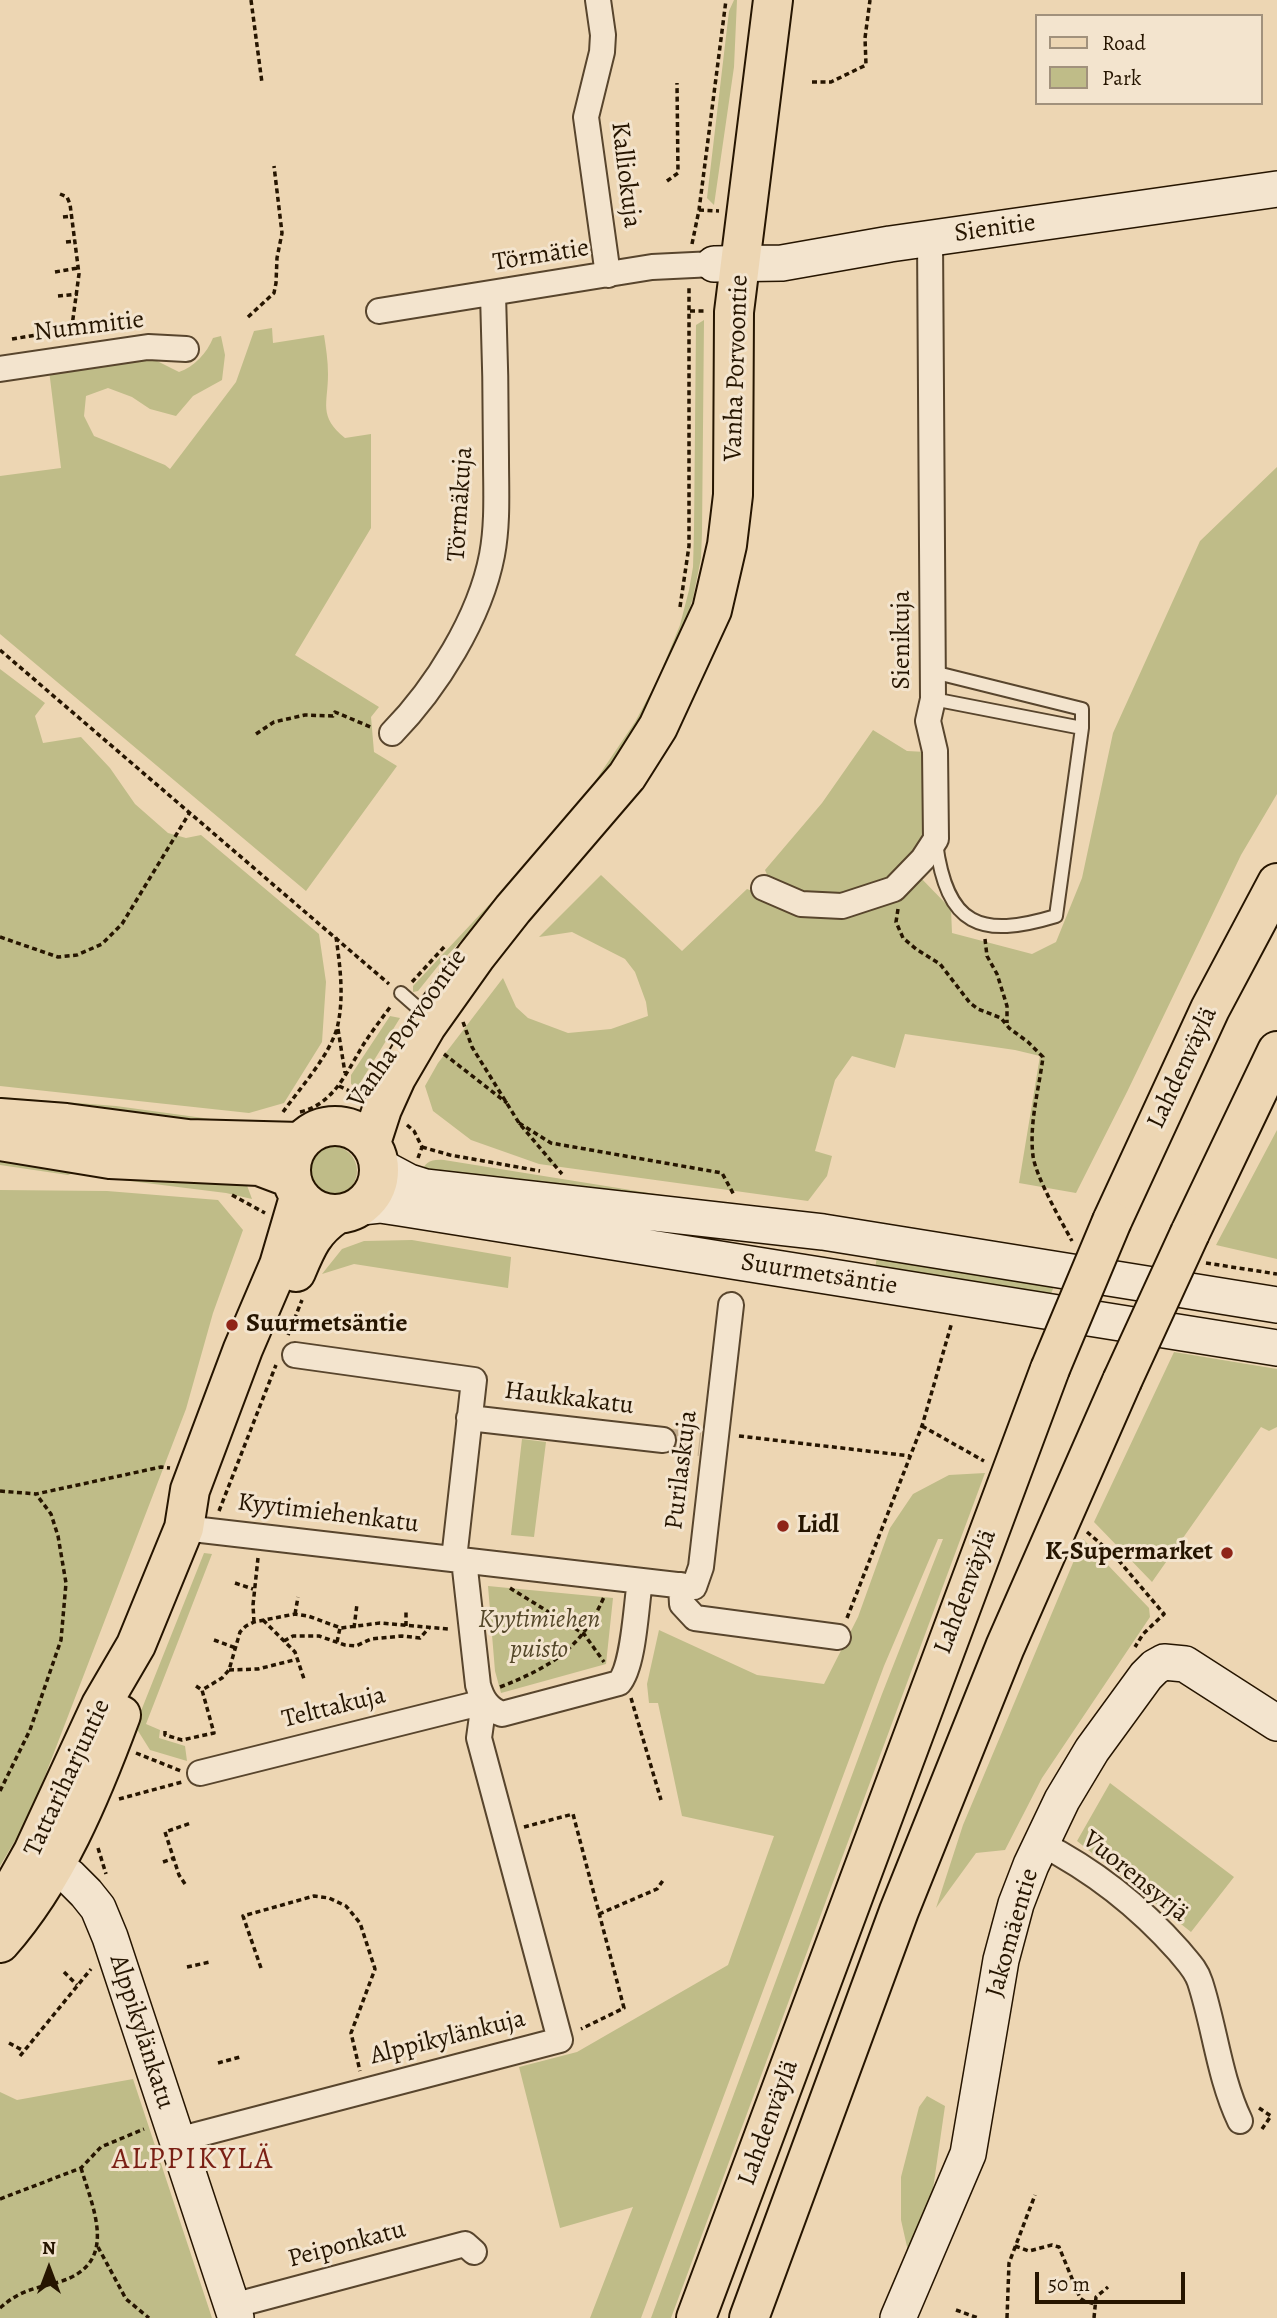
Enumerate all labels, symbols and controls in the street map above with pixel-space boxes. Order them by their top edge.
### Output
legend [1036,14,1263,105]
text: Road [1102,29,1146,57]
text: Park [1102,64,1141,92]
street label: Kalliokuja [603,120,647,230]
street label: Sienitie [952,208,1038,250]
street label: Törmätie [491,233,591,279]
street label: Vanha Porvoontie [718,274,756,462]
street label: Nummitie [32,305,146,349]
street label: Törmäkuja [441,446,481,562]
street label: Sienikuja [887,590,919,690]
street label: Vanha Porvoontie [342,944,474,1114]
street label: Lahdenväylä [1141,1002,1225,1134]
street label: Suurmetsäntie [738,1247,900,1303]
place label: Suurmetsäntie [246,1309,407,1341]
marker: Suurmetsäntie [224,1317,240,1333]
street label: Haukkakatu [503,1376,635,1422]
street label: Purilaskuja [659,1408,705,1532]
street label: Kyytimiehenkatu [236,1487,420,1541]
place label: Lidl [797,1510,839,1542]
marker: Lidl [775,1518,791,1534]
street label: Lahdenväylä [928,1525,1004,1659]
place label: K-Supermarket [1045,1537,1213,1569]
marker: K-Supermarket [1219,1545,1235,1561]
park label: Kyytimiehen puisto [478,1605,600,1666]
street label: Telttakuja [279,1680,389,1736]
street label: Tattariharjuntie [18,1694,118,1862]
street label: Vuorensyrjä [1075,1825,1195,1929]
street label: Jakomäentie [980,1865,1046,2001]
street label: Alppikylänkatu [101,1951,181,2113]
street label: Alppikylänkuja [367,2004,529,2072]
street label: Lahdenväylä [732,2056,806,2190]
district label: ALPPIKYLÄ [113,2143,273,2179]
street label: Peiponkatu [285,2214,409,2276]
north arrow [14,2234,84,2304]
text: N [42,2235,56,2261]
scale bar [1039,2258,1190,2302]
text: 50 m [1048,2270,1090,2298]

